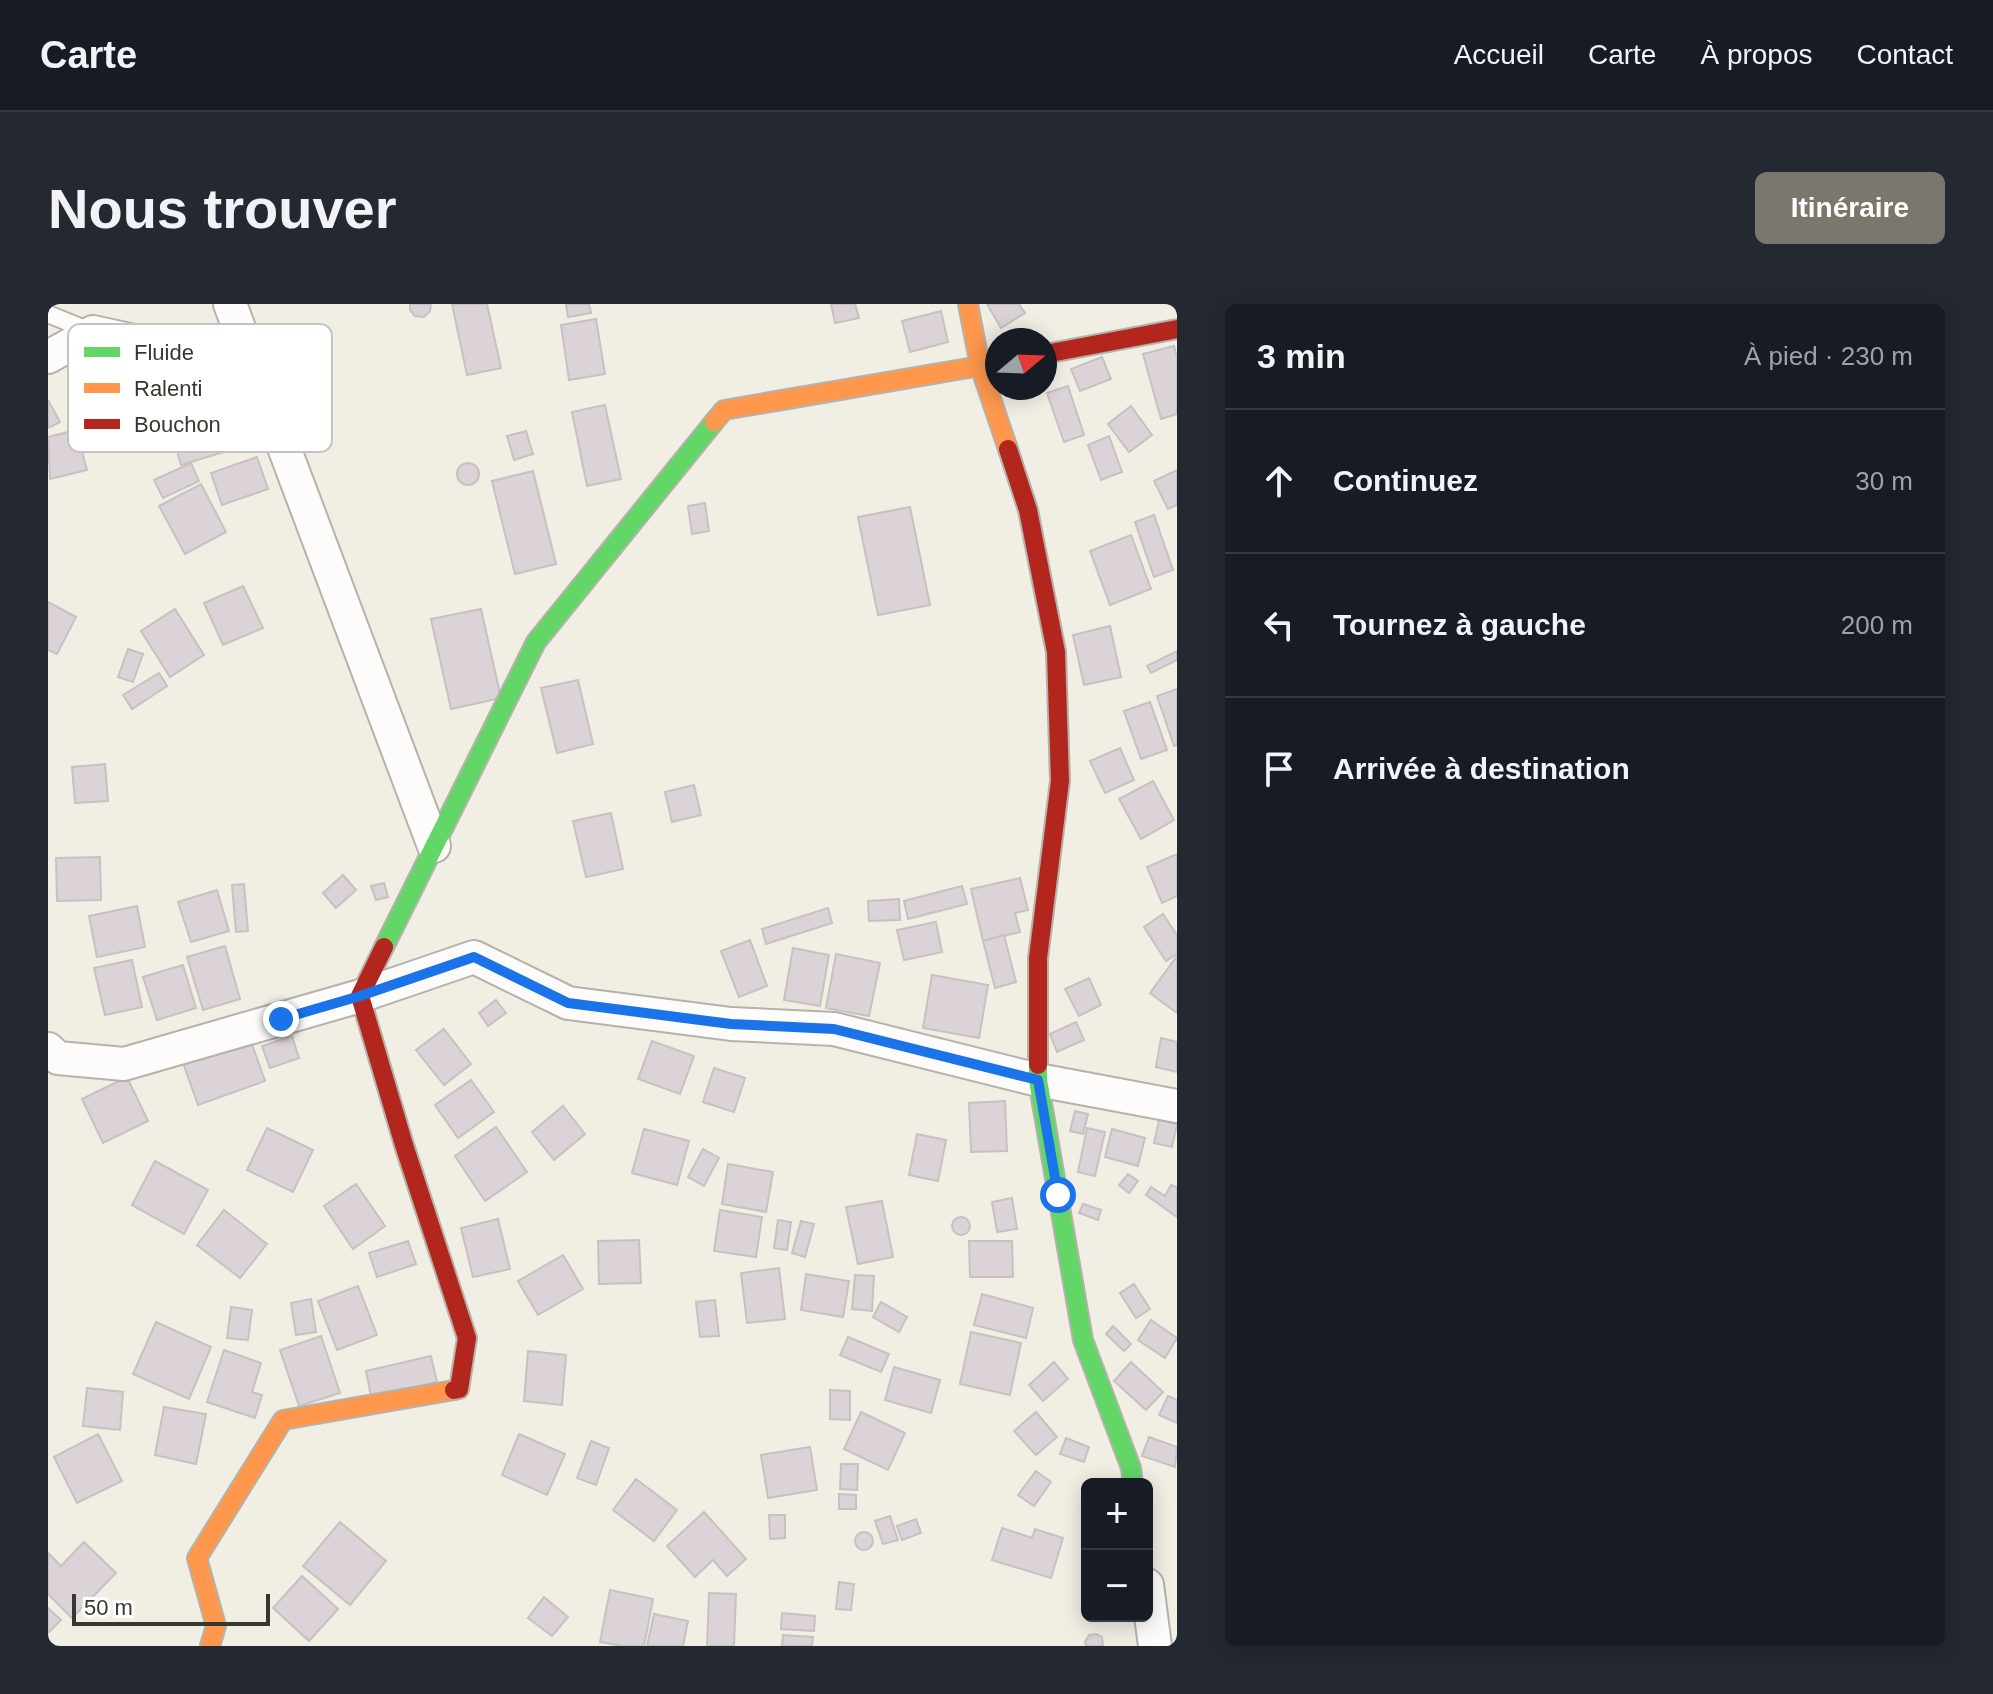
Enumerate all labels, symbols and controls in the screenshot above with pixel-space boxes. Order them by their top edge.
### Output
text: Carte [40,34,137,76]
text: Accueil [1454,39,1544,70]
text: Carte [1588,39,1656,70]
text: À propos [1700,39,1813,70]
text: Contact [1857,39,1953,70]
button: Itinéraire [1755,172,1945,244]
text: Nous trouver [48,177,397,240]
legend [68,324,332,452]
north arrow [985,328,1057,400]
text: 3 min [1257,337,1346,375]
text: Fluide [134,340,194,365]
text: À pied · 230 m [1744,341,1913,371]
text: Ralenti [134,376,202,401]
text: Bouchon [134,412,221,437]
icon: ahead [1257,459,1301,503]
text: Continuez [1333,464,1478,497]
text: 30 m [1855,466,1913,496]
icon: left [1257,603,1301,647]
text: Tournez à gauche [1333,608,1586,641]
text: 200 m [1841,610,1913,640]
icon: arrive [1257,747,1301,791]
text: Arrivée à destination [1333,752,1630,785]
route end [263,1001,299,1037]
route start [1040,1177,1076,1213]
map controls [1081,1478,1153,1622]
button: + [1081,1478,1153,1550]
button: − [1081,1550,1153,1622]
scale bar [72,1590,270,1626]
text: 50 m [84,1595,133,1620]

